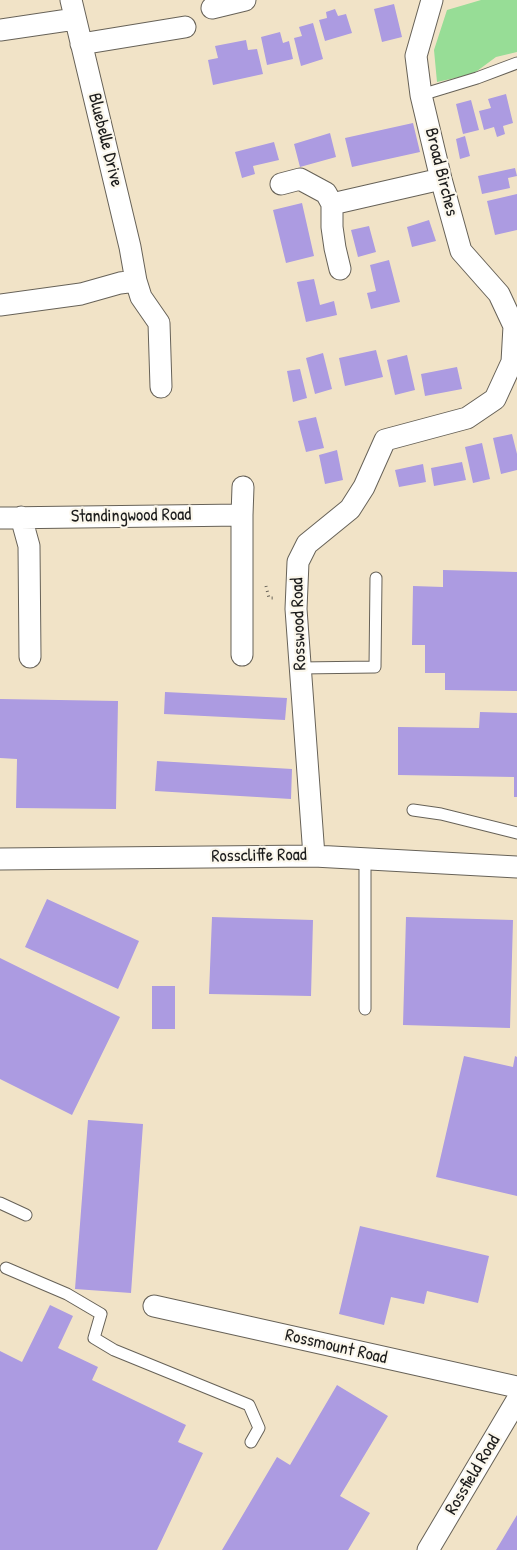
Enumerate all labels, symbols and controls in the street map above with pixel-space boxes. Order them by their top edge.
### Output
street label: Bluebelle Drive [83,91,127,189]
street label: Broad Birches [420,126,462,218]
street label: Standingwood Road [71,504,191,528]
street label: Rosswood Road [287,577,311,671]
street label: Rosscliffe Road [211,844,307,868]
street label: Rossmount Road [283,1325,389,1369]
street label: Rossfield Road [441,1431,505,1519]

